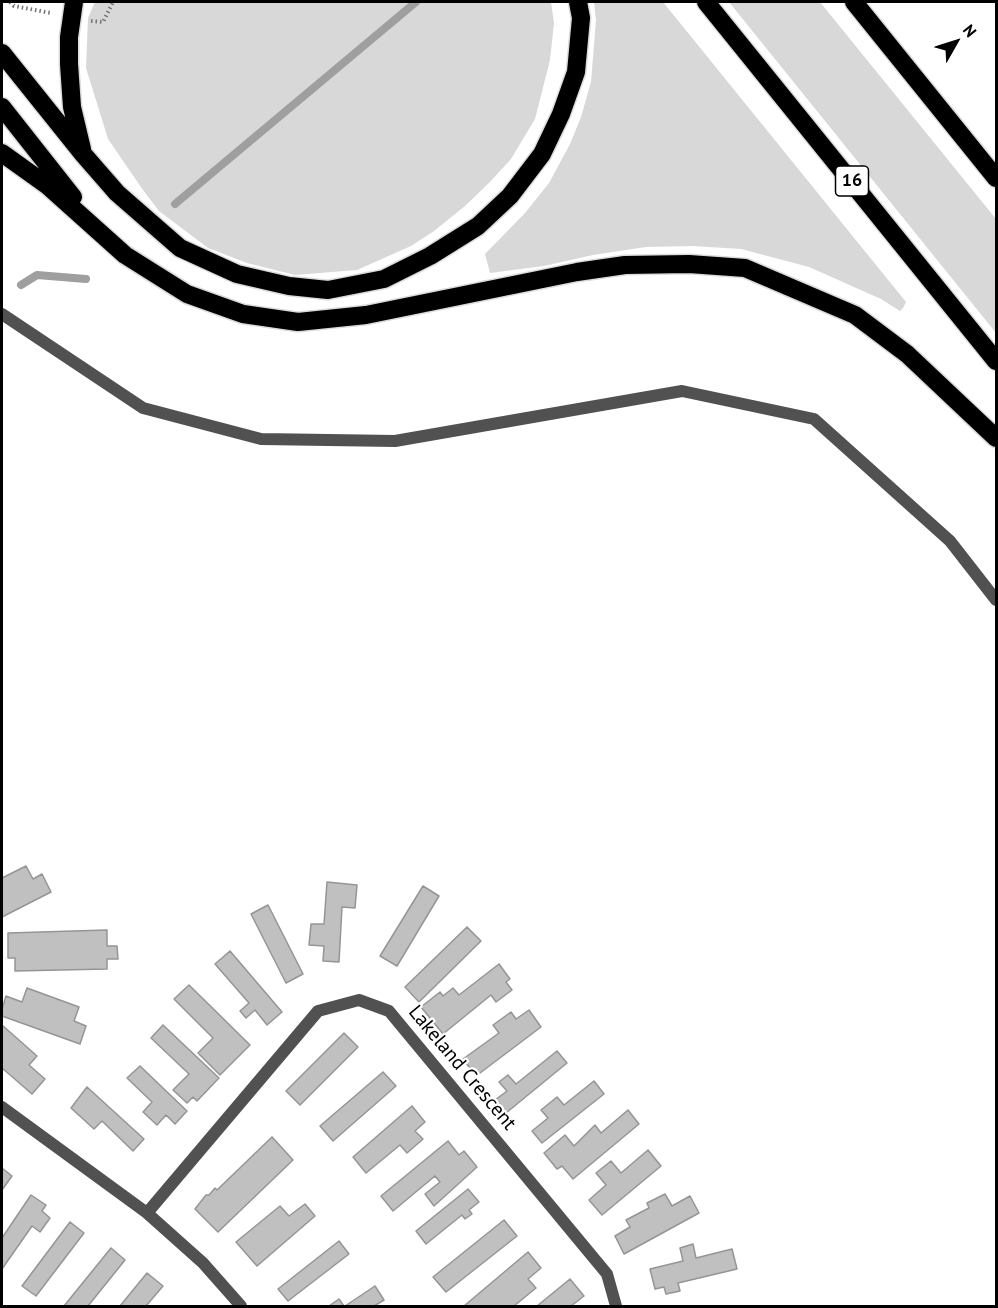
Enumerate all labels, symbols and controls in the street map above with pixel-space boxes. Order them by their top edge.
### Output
north arrow [926,12,986,72]
text: N [959,20,981,41]
road number: 16 [836,166,868,196]
street label: Lakeland Crescent [403,1001,521,1135]

